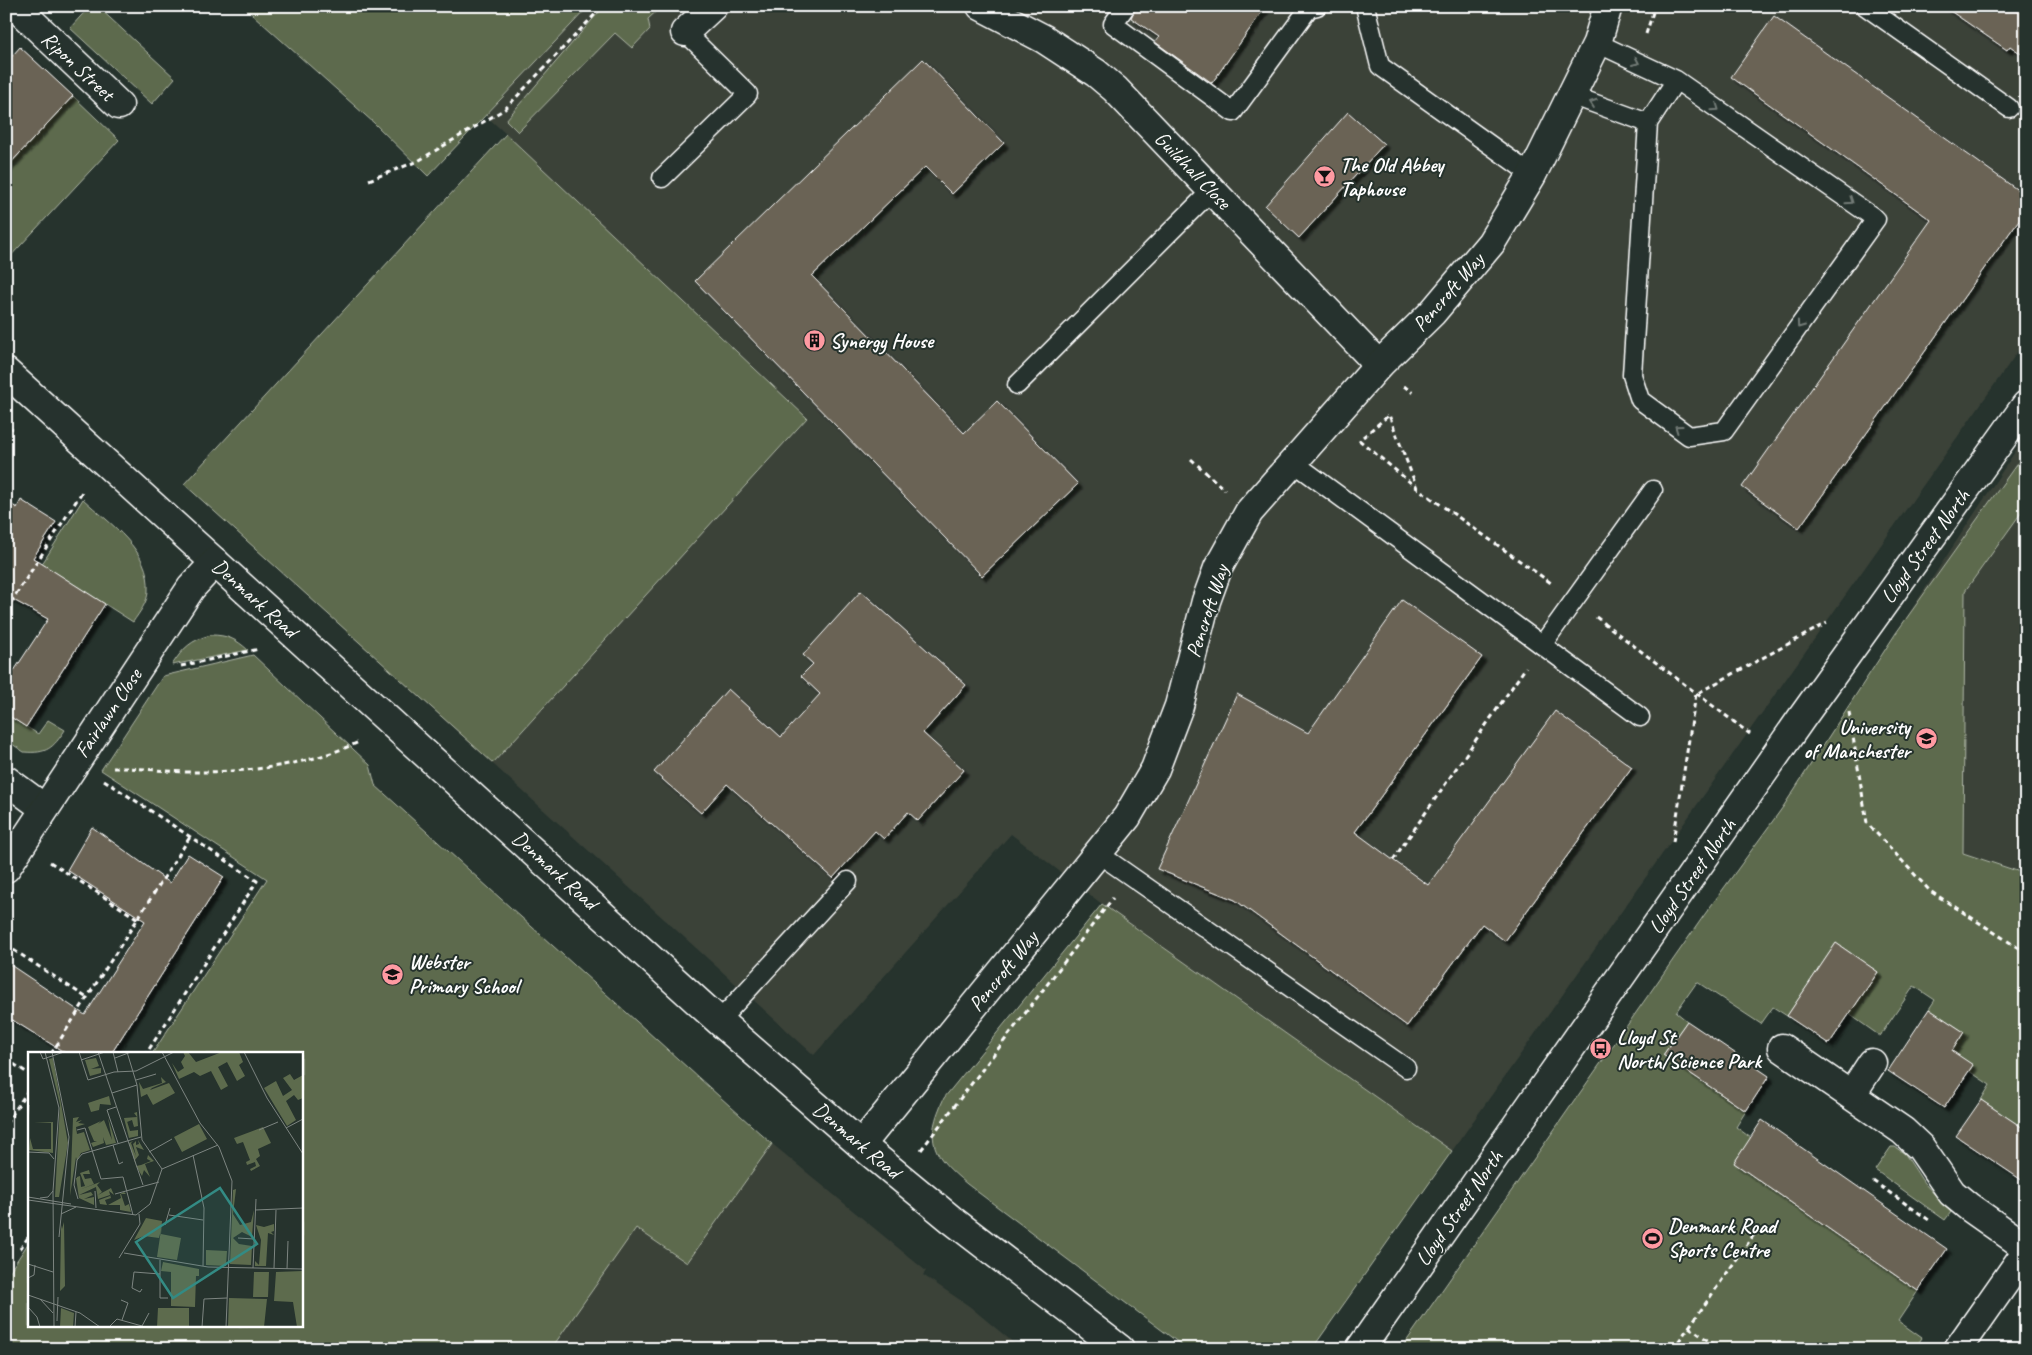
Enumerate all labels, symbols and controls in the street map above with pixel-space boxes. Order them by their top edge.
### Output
street label: Ripon Street [36,26,121,108]
one-way arrow [1631,56,1640,66]
one-way arrow [1589,99,1598,109]
one-way arrow [1710,102,1720,111]
street label: Guildhall Close [1149,125,1238,215]
place label: The Old Abbey Taphouse [1340,152,1446,202]
bar icon: The Old Abbey Taphouse [1312,165,1336,189]
one-way arrow [1844,195,1853,204]
street label: Pencroft Way [1407,246,1491,337]
one-way arrow [1798,319,1806,328]
place label: Synergy House [830,328,935,355]
building icon: Synergy House [802,329,826,353]
one-way arrow [1674,425,1684,434]
street label: Lloyd Street North [1875,483,1975,608]
street label: Denmark Road [207,553,306,646]
street label: Pencroft Way [1180,560,1235,661]
street label: Fairlawn Close [69,662,148,763]
place label: University of Manchester [1804,714,1913,764]
school or university icon: University of Manchester [1914,727,1938,751]
street label: Lloyd Street North [1643,813,1742,939]
street label: Denmark Road [507,825,606,918]
street label: Pencroft Way [963,924,1045,1017]
place label: Webster Primary School [409,949,523,999]
school or university icon: Webster Primary School [381,962,405,986]
place label: Lloyd St North/Science Park [1617,1024,1763,1074]
bus stop icon: Lloyd St North/Science Park [1589,1037,1613,1061]
inset map [28,1052,302,1328]
street label: Denmark Road [808,1096,909,1186]
street label: Lloyd Street North [1410,1145,1509,1271]
place label: Denmark Road Sports Centre [1668,1213,1779,1263]
sports icon: Denmark Road Sports Centre [1640,1226,1664,1250]

